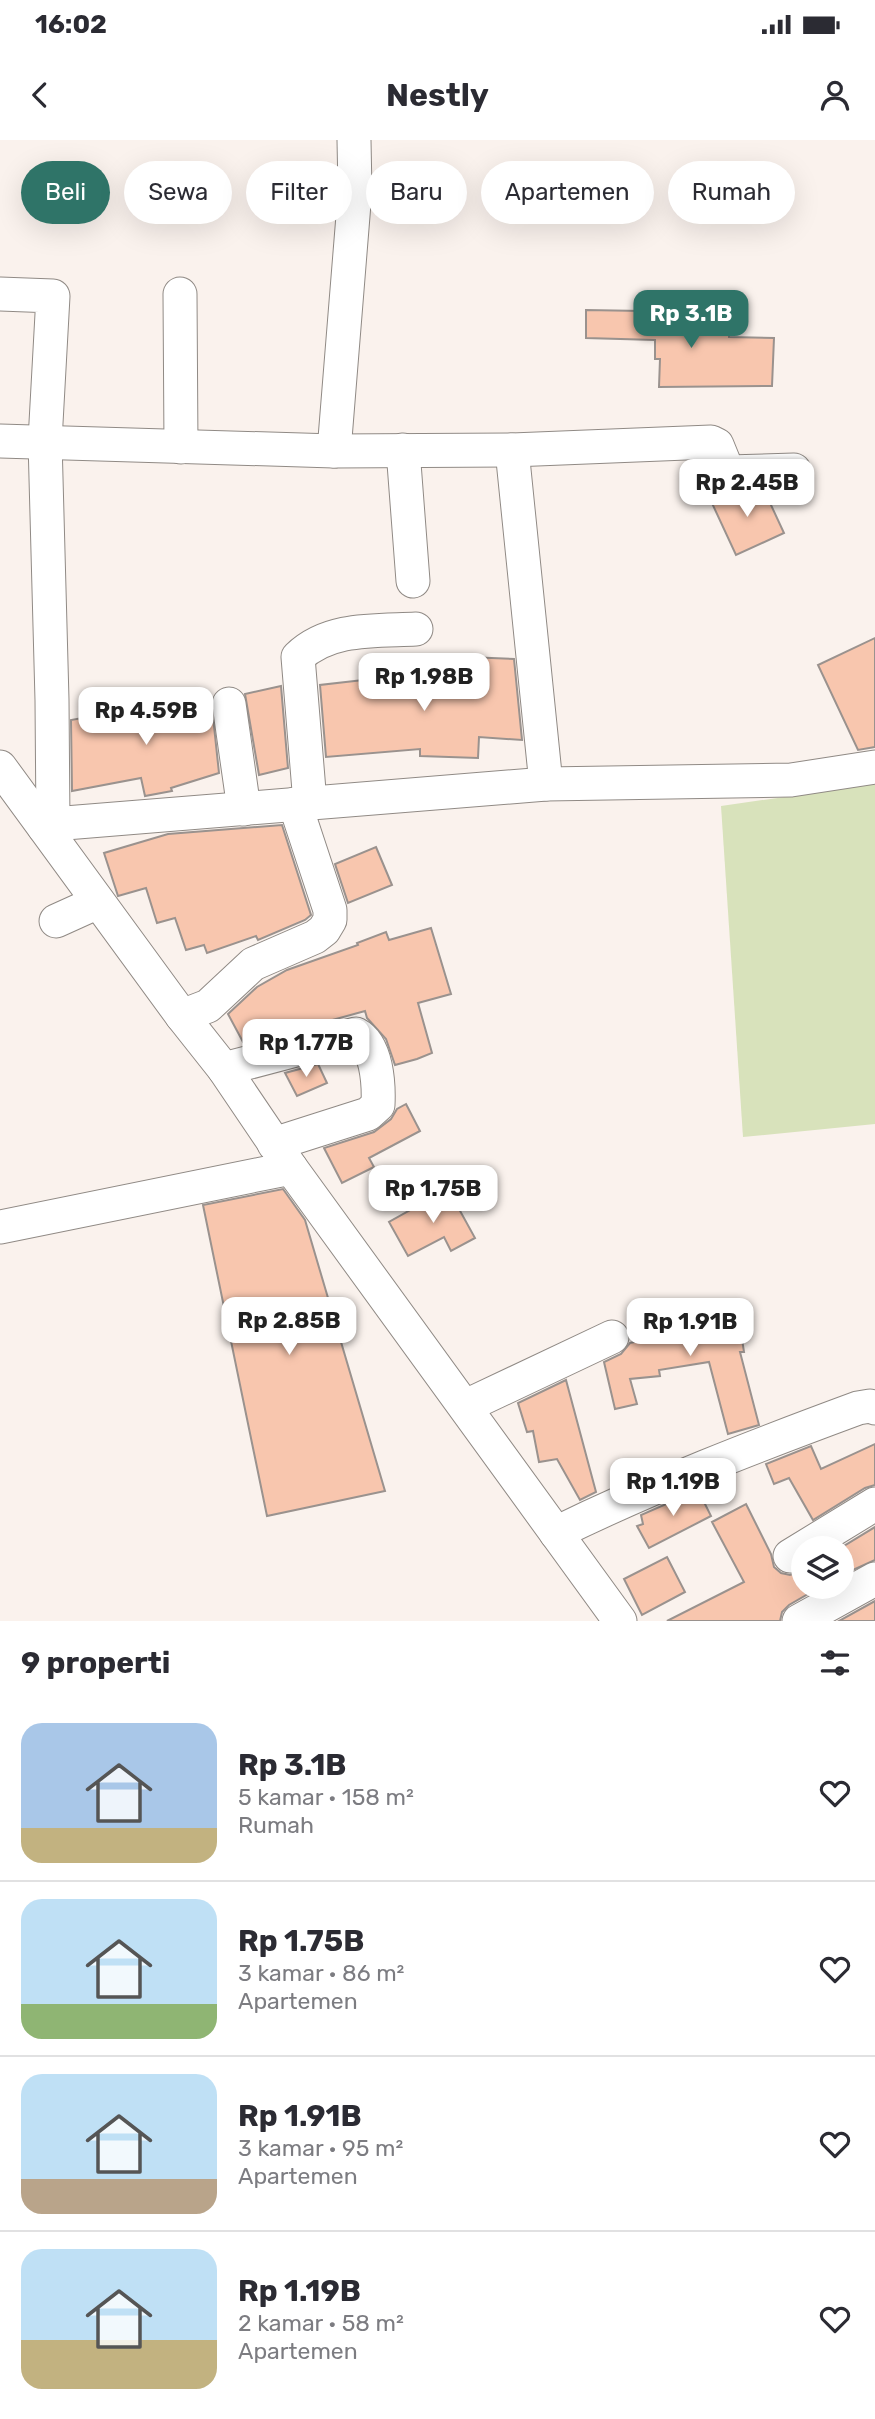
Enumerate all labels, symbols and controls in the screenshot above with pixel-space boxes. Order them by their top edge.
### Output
text: 16:02 [35,9,107,40]
icon: back [21,76,59,114]
text: Nestly [386,76,489,114]
icon: person [816,76,854,114]
chip: Beli [21,161,110,224]
chip: Sewa [124,161,232,224]
chip: Filter [246,161,352,224]
chip: Baru [366,161,467,224]
chip: Apartemen [481,161,654,224]
chip: Rumah [668,161,795,224]
pin: Rp 3.1B [626,290,756,350]
text: Rp 3.1B [649,299,733,327]
pin: Rp 2.45B [675,460,819,519]
text: Rp 2.45B [695,468,799,496]
pin: Rp 1.98B [352,654,496,713]
text: Rp 1.98B [375,662,473,690]
pin: Rp 4.59B [74,688,218,747]
text: Rp 4.59B [94,696,198,724]
pin: Rp 1.77B [234,1020,378,1079]
text: Rp 1.77B [258,1028,354,1056]
pin: Rp 1.75B [361,1166,505,1225]
text: Rp 1.75B [385,1174,481,1202]
pin: Rp 2.85B [217,1298,361,1357]
pin: Rp 1.91B [618,1298,762,1358]
text: Rp 2.85B [237,1306,341,1334]
text: Rp 1.91B [643,1307,737,1335]
pin: Rp 1.19B [601,1458,745,1518]
text: Rp 1.19B [626,1467,720,1495]
map controls [791,1536,854,1599]
button: layers [791,1536,854,1599]
icon: filters [816,1644,854,1682]
text: 9 properti [21,1645,170,1681]
text: Rp 3.1B [238,1747,346,1783]
icon: home [77,1751,161,1835]
icon: heart [816,1774,854,1812]
text: 5 kamar · 158 m² [238,1783,414,1811]
text: Rumah [238,1811,314,1839]
text: Rp 1.75B [238,1923,364,1959]
icon: home [77,1927,161,2011]
icon: heart [816,1950,854,1988]
text: 3 kamar · 86 m² [238,1959,404,1987]
text: Apartemen [238,1987,358,2015]
text: Rp 1.91B [238,2098,362,2134]
icon: home [77,2102,161,2186]
icon: heart [816,2125,854,2163]
text: 3 kamar · 95 m² [238,2134,403,2162]
text: Apartemen [238,2162,358,2190]
text: Rp 1.19B [238,2273,361,2309]
icon: home [77,2277,161,2361]
icon: heart [816,2300,854,2338]
text: 2 kamar · 58 m² [238,2309,404,2337]
text: Apartemen [238,2337,358,2365]

